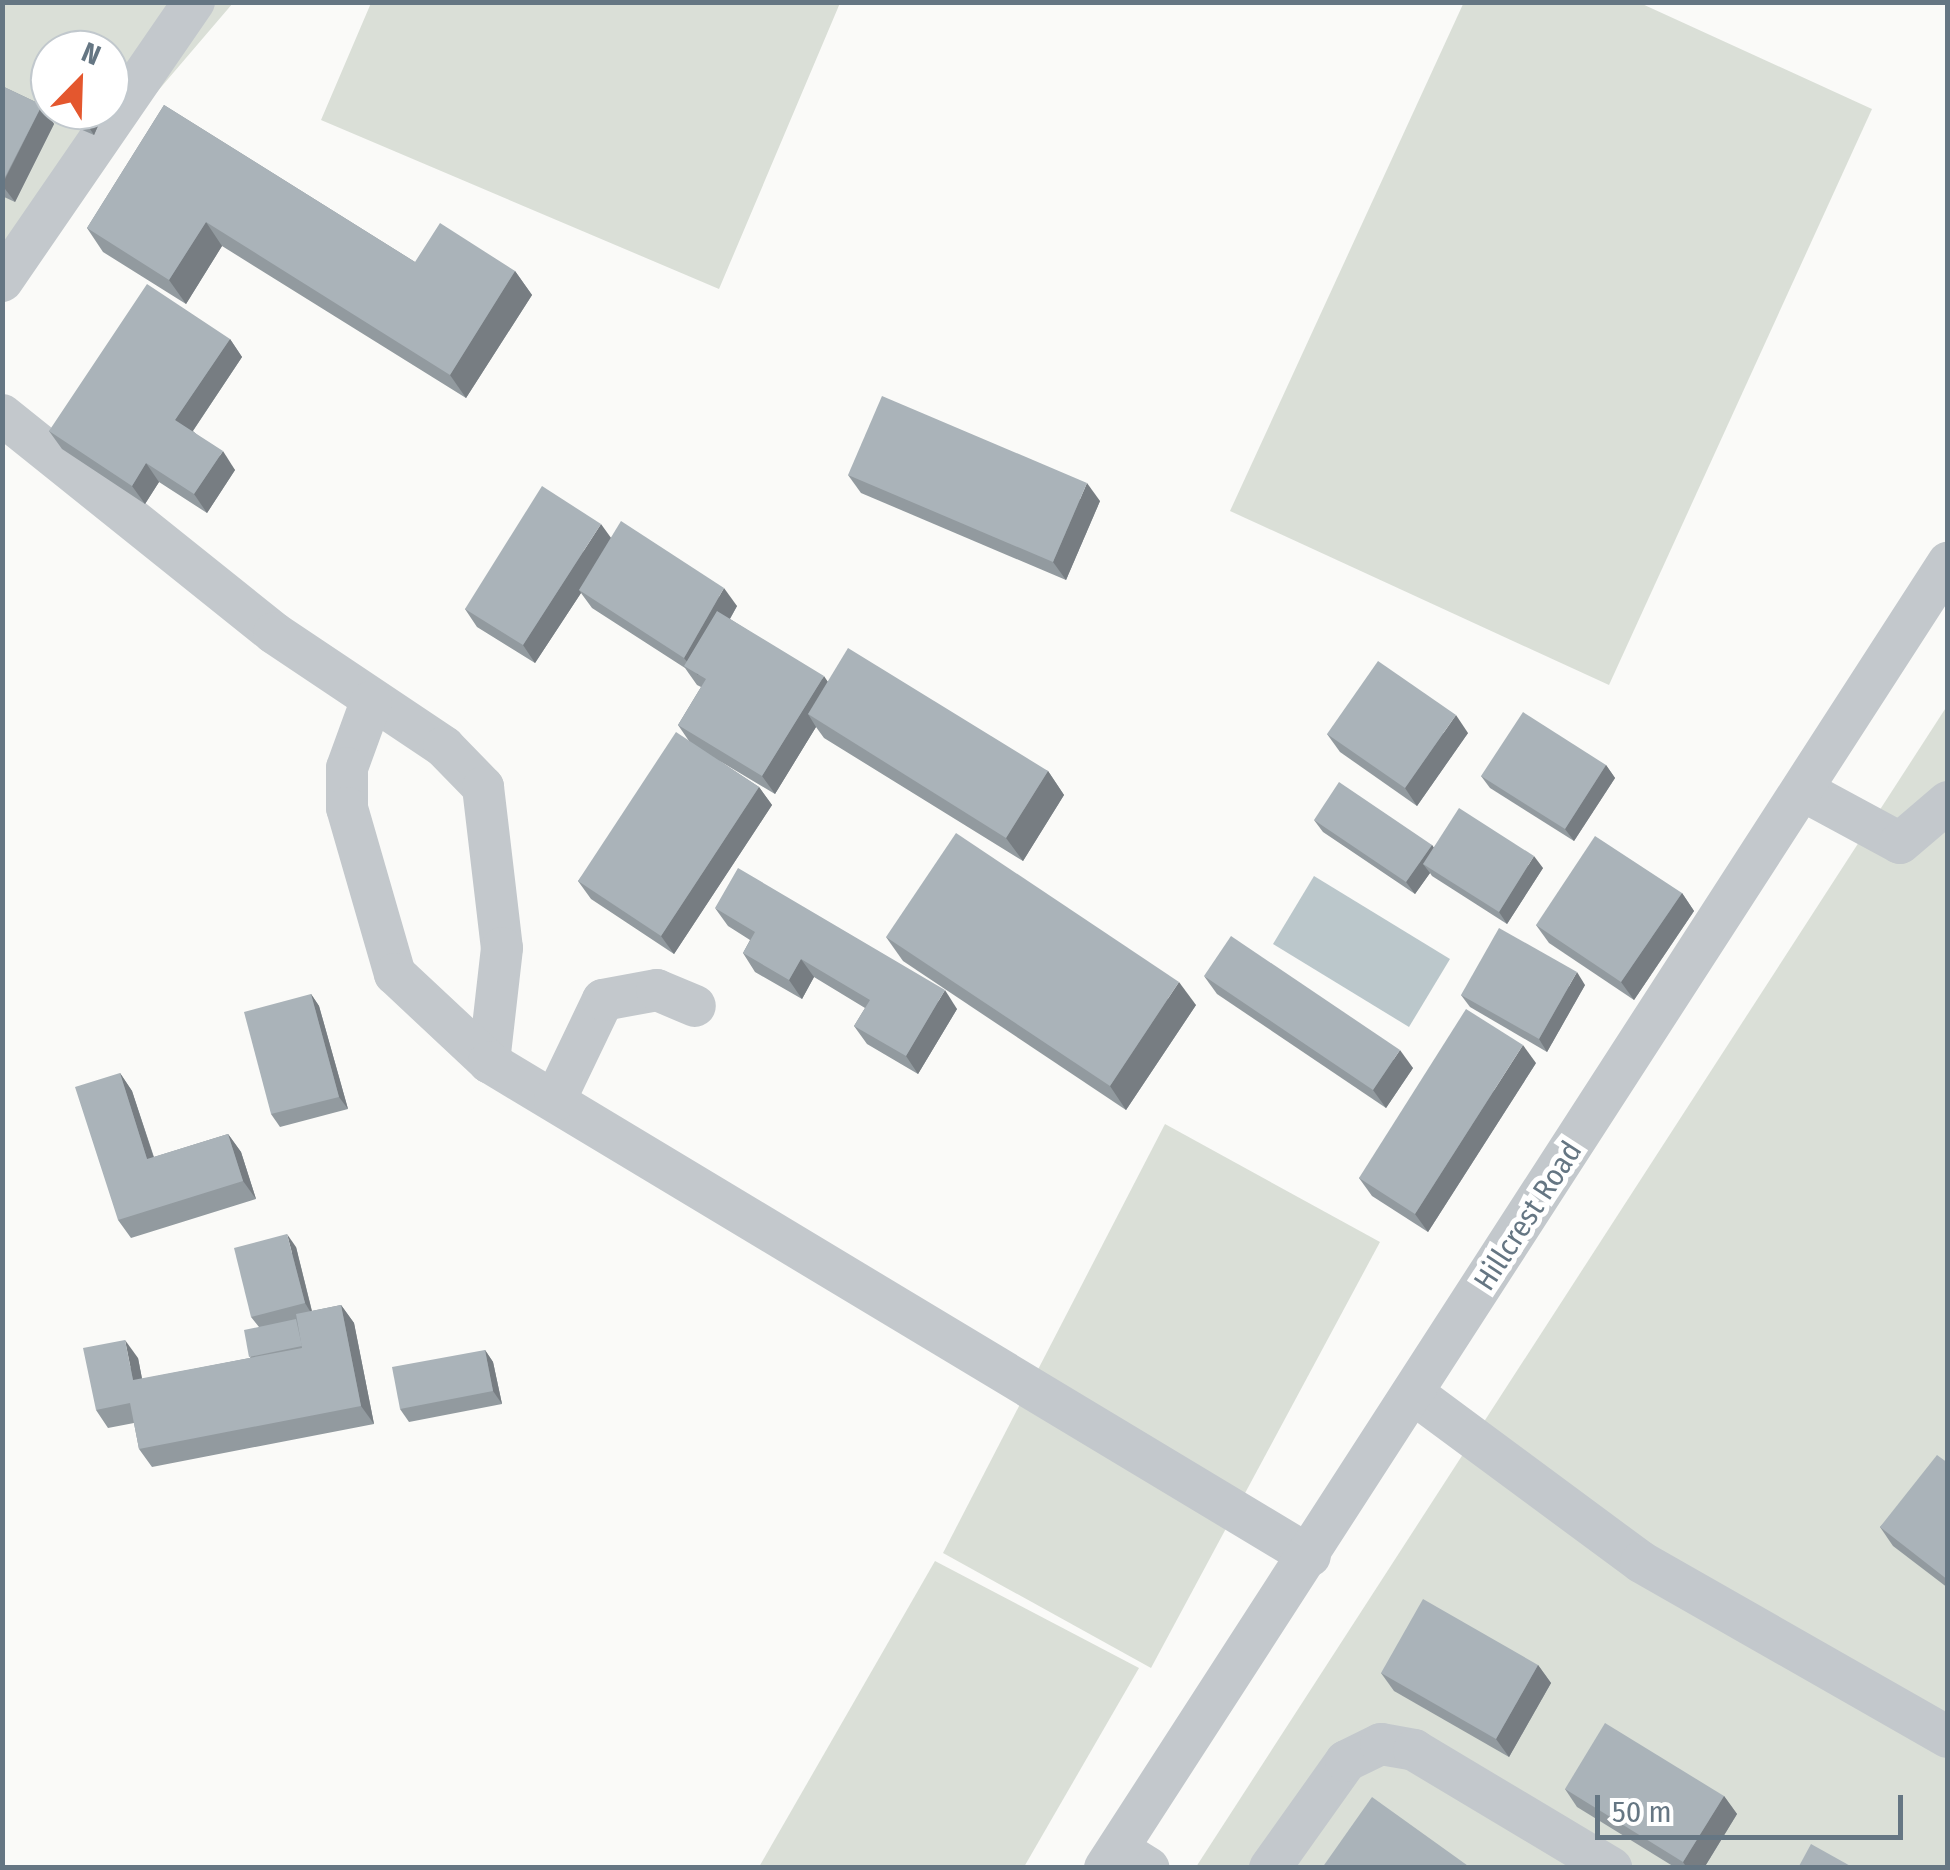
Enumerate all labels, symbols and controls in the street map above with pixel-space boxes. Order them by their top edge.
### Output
north arrow [30,30,130,130]
text: N [77,35,105,72]
street label: Hillcrest Road [1466,1135,1590,1297]
scale bar [1600,1775,1908,1837]
text: 50 m [1612,1794,1672,1830]

